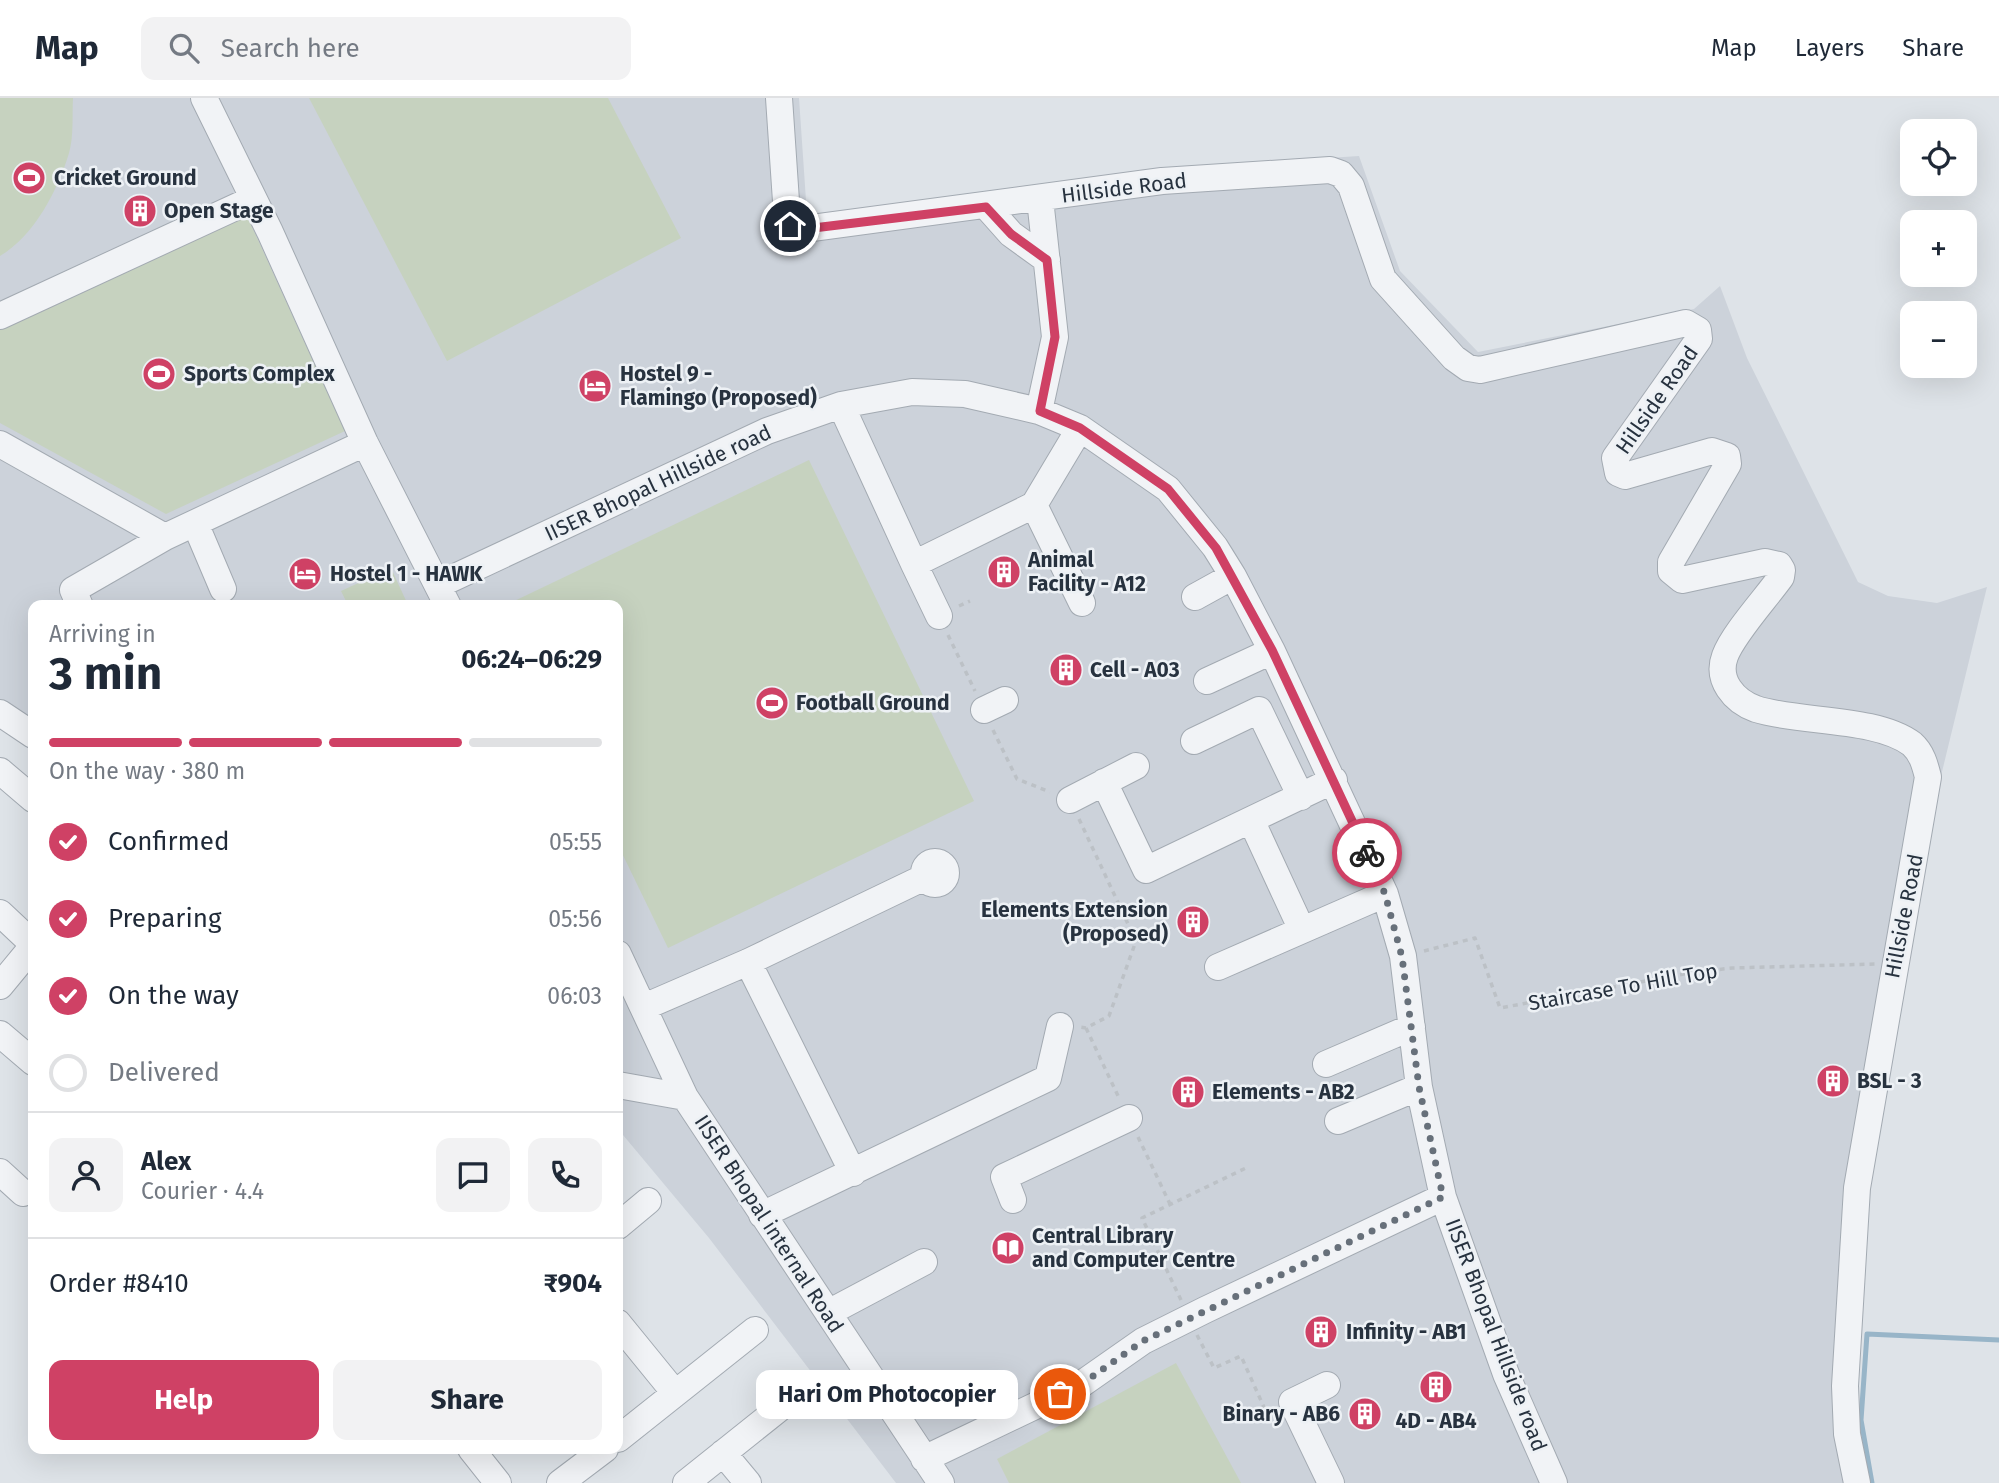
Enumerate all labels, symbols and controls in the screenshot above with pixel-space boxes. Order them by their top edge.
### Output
search box [141,17,631,80]
text: Map [35,28,99,68]
icon: search [165,29,203,67]
text: Search here [221,33,360,64]
text: Map [1711,34,1757,62]
text: Layers [1795,34,1864,62]
text: Share [1902,34,1964,62]
map controls [1900,119,1977,378]
button: locate [1900,119,1977,196]
sports icon: Cricket Ground [10,159,48,197]
place label: Cricket Ground [54,165,197,191]
street label: Hillside Road [1060,167,1188,209]
building icon: Open Stage [121,192,159,230]
pin [760,196,820,256]
place label: Open Stage [164,198,274,224]
icon: home [771,207,809,245]
button: + [1900,210,1977,287]
button: − [1900,301,1977,378]
street label: Hillside Road [1610,341,1704,459]
sports icon: Sports Complex [140,355,178,393]
place label: Sports Complex [184,361,335,387]
place label: Hostel 9 - Flamingo (Proposed) [620,361,817,411]
hotel icon: Hostel 9 - Flamingo (Proposed) [576,367,614,405]
street label: IISER Bhopal Hillside road [540,419,776,547]
place label: Animal Facility - A12 [1027,547,1146,597]
building icon: Animal Facility - A12 [985,553,1023,591]
hotel icon: Hostel 1 - HAWK [286,555,324,593]
place label: Hostel 1 - HAWK [330,561,483,587]
text: Arriving in [49,620,156,648]
text: 06:24–06:29 [461,644,602,675]
text: 3 min [49,646,162,701]
building icon: Cell - A03 [1047,651,1085,689]
place label: Cell - A03 [1090,657,1180,683]
sports icon: Football Ground [753,684,791,722]
place label: Football Ground [796,690,950,716]
text: On the way · 380 m [49,757,245,785]
courier [1332,818,1402,888]
icon: check [49,823,87,861]
text: Confirmed [108,826,229,857]
text: 05:55 [549,828,602,856]
icon: bike [1348,834,1386,872]
street label: Hillside Road [1879,852,1929,980]
place label: Elements Extension (Proposed) [981,897,1168,947]
icon: check [49,900,87,938]
text: Preparing [108,903,221,934]
building icon: Elements Extension (Proposed) [1174,903,1212,941]
text: 05:56 [548,905,602,933]
street label: Staircase To Hill Top [1526,958,1720,1016]
icon: check [49,977,87,1015]
text: On the way [108,980,239,1011]
text: 06:03 [547,982,602,1010]
text: Delivered [108,1057,220,1088]
building icon: BSL - 3 [1814,1062,1852,1100]
place label: BSL - 3 [1857,1068,1922,1094]
building icon: Elements - AB2 [1169,1073,1207,1111]
place label: Elements - AB2 [1212,1079,1355,1105]
street label: IISER Bhopal internal Road [689,1110,849,1338]
button: person [49,1138,123,1212]
button: chat [436,1138,510,1212]
button: phone [528,1138,602,1212]
text: Alex [141,1146,191,1177]
text: Courier · 4.4 [141,1177,264,1205]
street label: IISER Bhopal Hillside road [1440,1215,1552,1455]
place label: Central Library and Computer Centre [1032,1223,1235,1273]
library icon: Central Library and Computer Centre [989,1229,1027,1267]
text: Order #8410 [49,1268,189,1299]
text: ₹904 [543,1268,602,1299]
building icon: Infinity - AB1 [1302,1313,1340,1351]
place label: Infinity - AB1 [1346,1319,1467,1345]
button: Help [49,1360,319,1440]
button: Share [333,1360,602,1440]
pin [1030,1364,1090,1424]
building icon: 4D - AB4 [1417,1368,1455,1406]
callout: Hari Om Photocopier [755,1370,1018,1418]
icon: bag [1041,1375,1079,1413]
text: Hari Om Photocopier [778,1380,996,1408]
building icon: Binary - AB6 [1346,1395,1384,1433]
place label: Binary - AB6 [1223,1401,1340,1427]
place label: 4D - AB4 [1395,1408,1477,1434]

